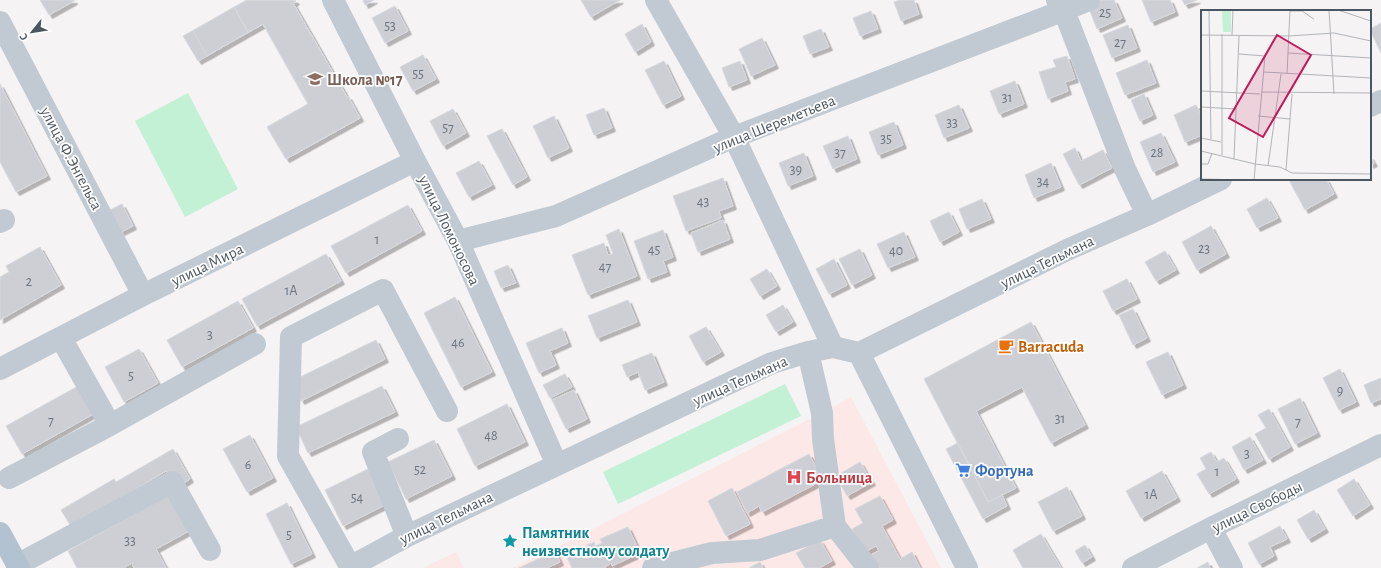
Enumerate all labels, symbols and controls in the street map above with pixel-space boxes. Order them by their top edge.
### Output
house number: 25 [1099,6,1111,20]
inset map [1201,10,1371,180]
north arrow [12,12,52,52]
house number: 53 [384,19,396,33]
text: С [17,31,30,42]
house number: 27 [1114,36,1126,50]
house number: 55 [412,67,424,81]
school or university icon: Школа №17 [306,70,324,88]
place label: Школа №17 [327,72,403,88]
house number: 31 [1002,91,1012,105]
street label: улица Шереметьева [710,92,838,157]
street label: улица Ф.Энгельса [36,104,105,213]
house number: 33 [946,116,958,130]
house number: 57 [442,121,454,135]
house number: 35 [880,132,892,146]
house number: 37 [834,146,846,160]
house number: 28 [1150,146,1164,160]
house number: 39 [790,163,802,177]
street label: улица Ломоносова [414,172,483,288]
house number: 34 [1037,175,1050,189]
house number: 43 [697,195,709,209]
street label: улица Тельмана [997,232,1097,293]
house number: 1 [375,233,379,247]
street label: улица Мира [168,241,246,290]
house number: 23 [1198,242,1210,256]
house number: 45 [648,243,660,257]
house number: 40 [889,244,903,258]
house number: 47 [599,260,611,274]
house number: 2 [26,275,32,289]
house number: 1А [284,284,298,298]
house number: 3 [207,328,213,342]
house number: 46 [451,336,465,350]
cafe icon: Barracuda [997,337,1015,355]
place label: Barracuda [1018,339,1084,355]
street label: улица Тельмана [690,353,790,410]
house number: 5 [128,369,134,383]
house number: 9 [1337,384,1343,398]
house number: 31 [1055,412,1065,426]
house number: 7 [48,414,54,428]
house number: 7 [1295,415,1301,429]
house number: 48 [484,429,498,443]
house number: 3 [1244,447,1250,461]
house number: 6 [245,458,251,472]
supermarket icon: Фортуна [954,461,972,479]
house number: 52 [414,463,426,477]
place label: Фортуна [975,463,1034,480]
house number: 1 [1215,465,1219,479]
hospital icon: Больница [785,468,803,486]
place label: Больница [806,470,873,486]
street label: улица Свободы [1209,478,1305,537]
street label: улица Тельмана [396,488,496,549]
house number: 1А [1144,488,1158,502]
house number: 54 [351,491,364,505]
place label: Памятник неизвестному солдату [522,525,670,560]
house number: 5 [286,528,292,542]
place icon: Памятник неизвестному солдату [501,532,519,550]
house number: 33 [124,534,136,548]

